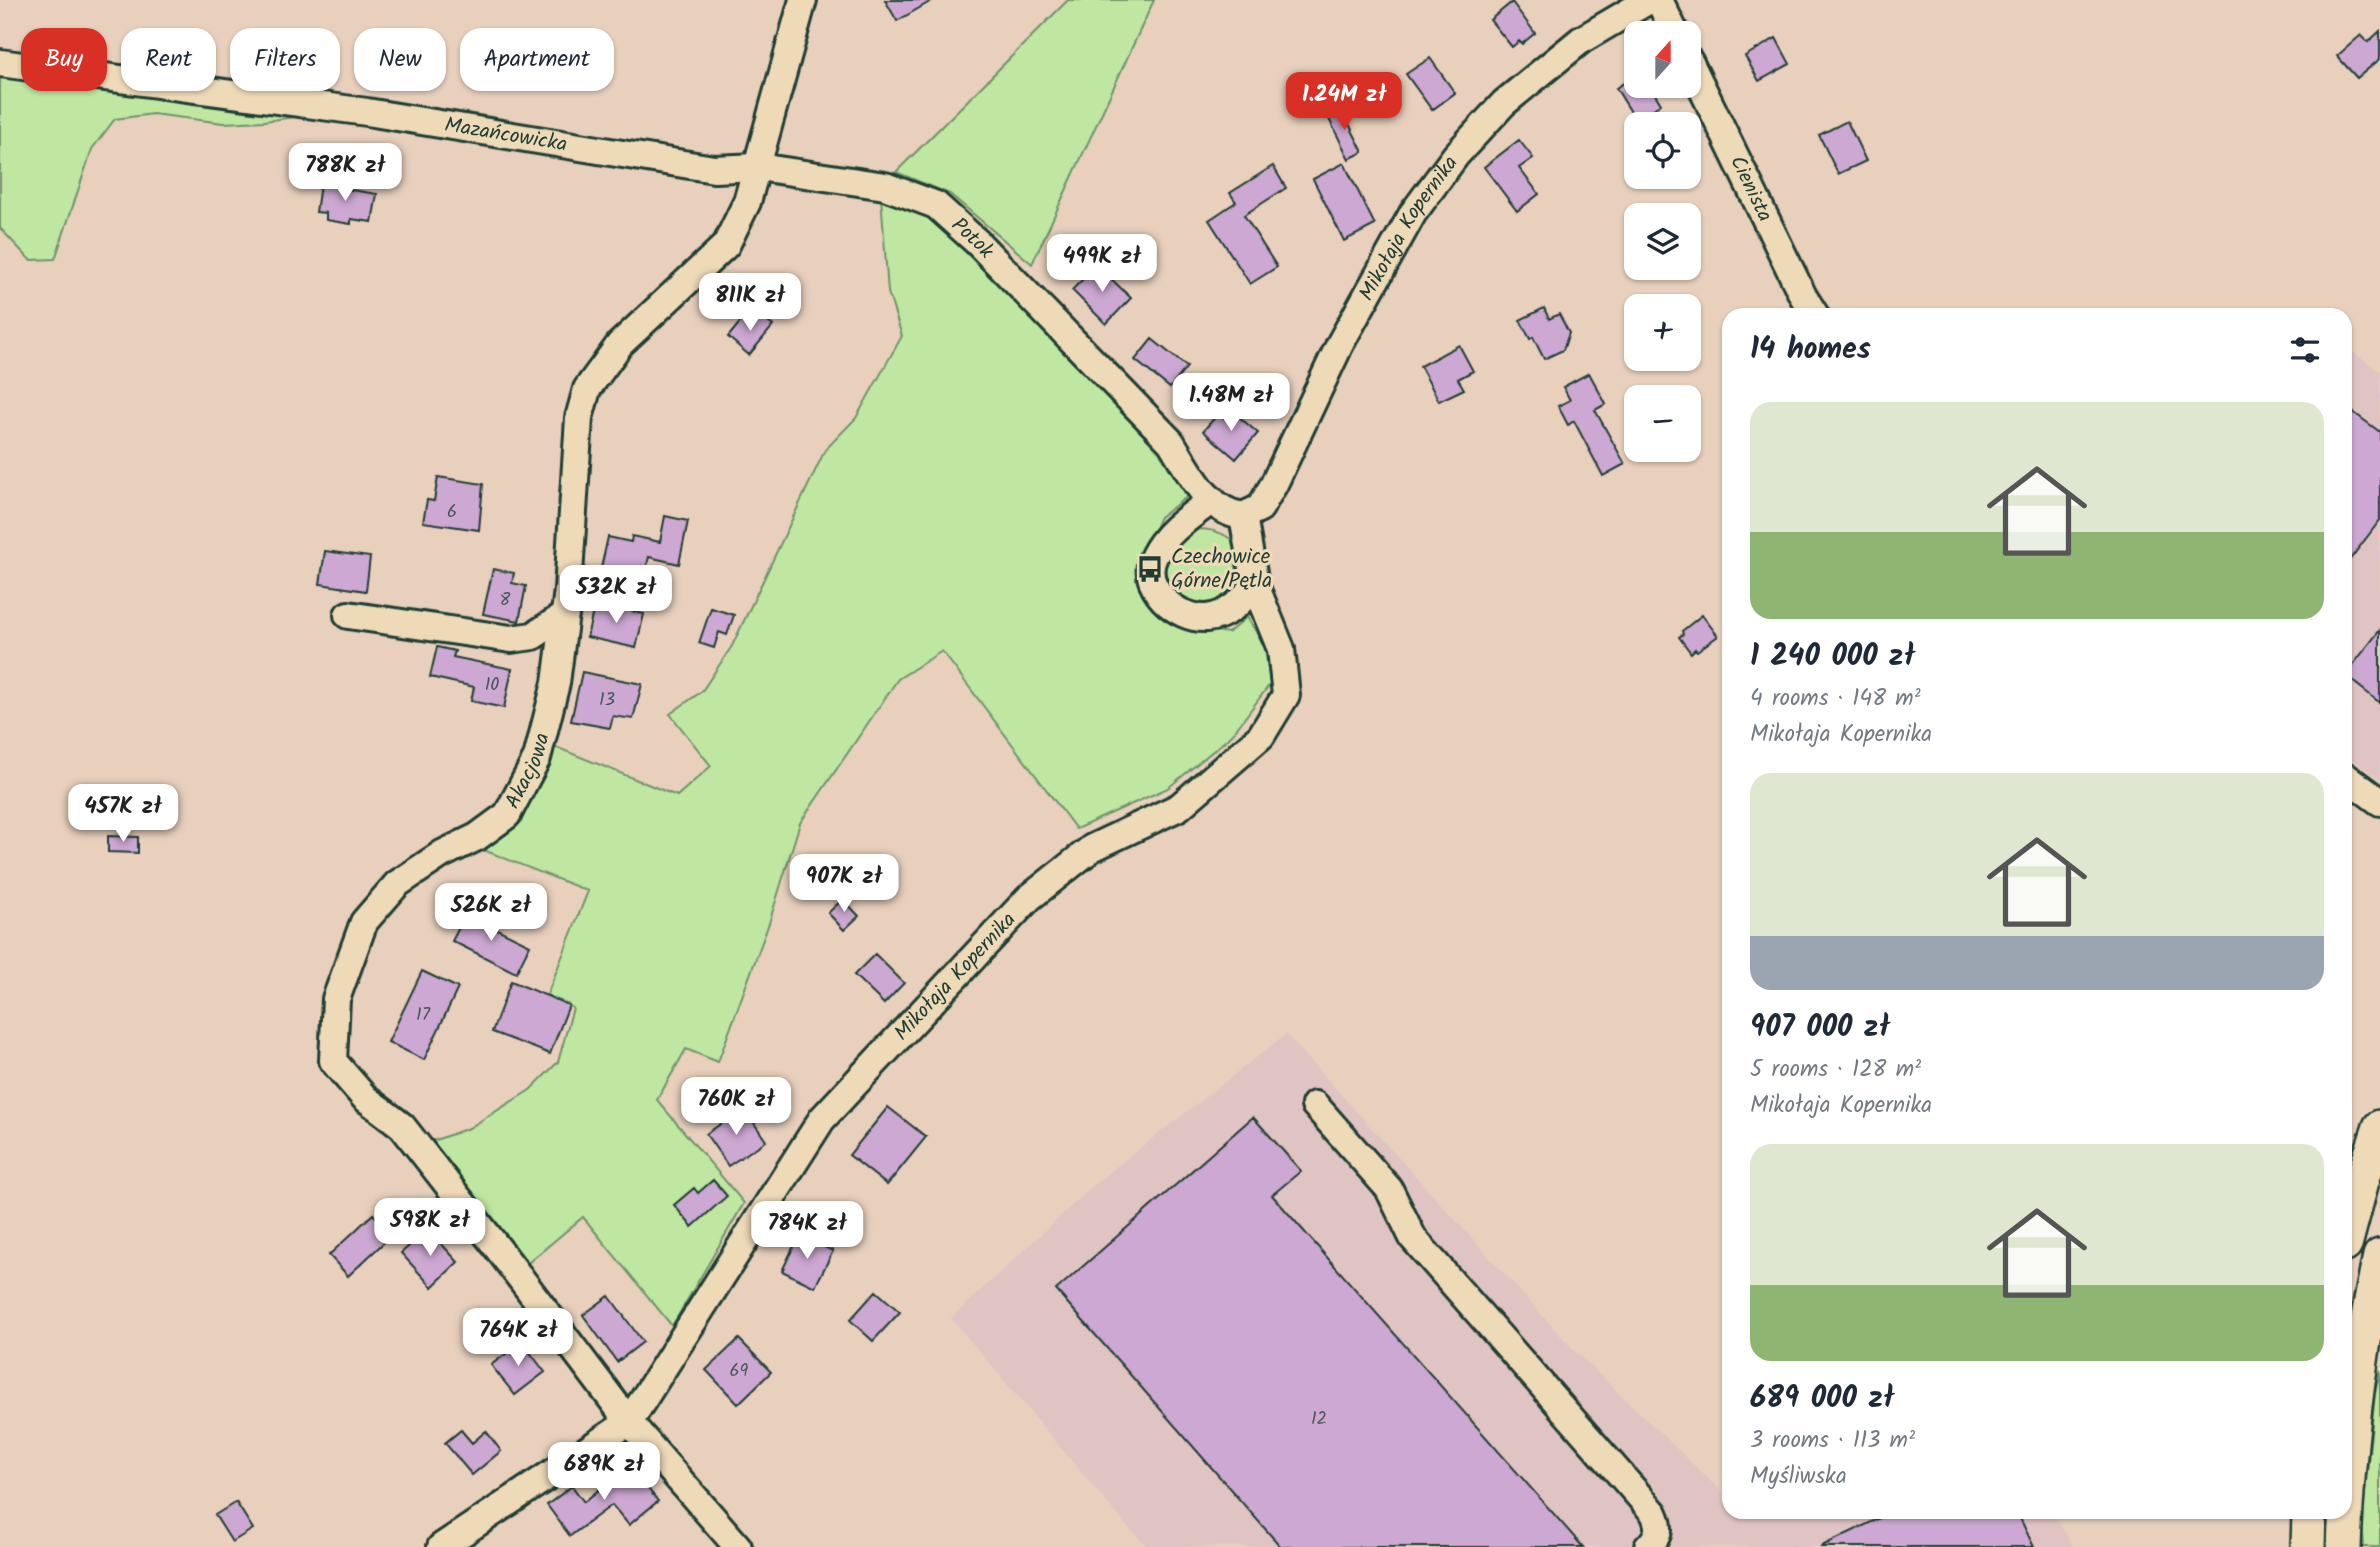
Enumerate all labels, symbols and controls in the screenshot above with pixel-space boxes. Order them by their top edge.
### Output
north arrow [1624,21,1701,98]
map controls [1624,21,1701,462]
chip: Buy [21,28,107,91]
chip: Rent [121,28,216,91]
chip: Filters [230,28,340,91]
chip: New [354,28,446,91]
chip: Apartment [460,28,614,91]
pin: 1.24M zł [1272,72,1416,132]
text: 1.24M zł [1302,77,1386,113]
street label: Mazańcowicka [442,108,570,161]
button: locate [1624,112,1701,189]
pin: 788K zł [280,144,410,203]
text: 788K zł [305,148,385,184]
street label: Mikołaja Kopernika [1351,149,1467,307]
street label: Cienista [1721,150,1781,228]
button: layers [1624,203,1701,280]
street label: Potok [943,209,1002,267]
pin: 499K zł [1037,234,1167,294]
text: 499K zł [1063,239,1141,275]
pin: 811K zł [685,274,815,333]
text: 811K zł [715,278,785,314]
button: + [1624,294,1701,371]
text: 14 homes [1750,326,1871,374]
icon: filters [2286,331,2324,369]
pin: 1.48M zł [1159,374,1303,433]
text: 1.48M zł [1189,378,1273,414]
button: − [1624,385,1701,462]
icon: home [1974,448,2100,574]
house number: 6 [447,498,457,527]
place label: Czechowice Górne/Pętla [1171,541,1272,598]
bus stop icon: Czechowice Górne/Pętla [1135,554,1165,584]
pin: 532K zł [551,566,681,625]
text: 532K zł [576,570,656,606]
house number: 8 [500,586,511,615]
text: 1 240 000 zł [1750,633,1915,681]
house number: 10 [485,671,499,700]
text: 4 rooms · 148 m² [1750,681,1921,717]
house number: 13 [599,686,615,715]
text: Mikołaja Kopernika [1750,717,1932,753]
street label: Akacjowa [497,730,559,815]
pin: 457K zł [58,784,188,844]
text: 457K zł [84,789,162,825]
icon: home [1974,819,2100,945]
pin: 907K zł [779,855,909,914]
text: 907K zł [806,859,882,895]
pin: 526K zł [426,884,556,943]
text: 526K zł [451,888,531,924]
street label: Mikołaja Kopernika [886,905,1024,1049]
house number: 17 [416,1001,431,1030]
text: 907 000 zł [1750,1004,1890,1052]
text: 5 rooms · 128 m² [1750,1052,1921,1088]
pin: 760K zł [671,1078,801,1137]
text: 760K zł [697,1082,775,1118]
text: Mikołaja Kopernika [1750,1088,1932,1124]
icon: home [1974,1190,2100,1316]
pin: 598K zł [365,1198,495,1258]
pin: 784K zł [742,1202,872,1261]
text: 598K zł [390,1203,470,1239]
text: 784K zł [767,1206,847,1242]
pin: 764K zł [453,1308,583,1368]
text: 764K zł [479,1313,557,1349]
house number: 69 [730,1357,749,1386]
text: 689 000 zł [1750,1375,1894,1423]
house number: 12 [1311,1405,1327,1434]
text: 3 rooms · 113 m² [1750,1423,1915,1459]
pin: 689K zł [539,1442,669,1502]
text: 689K zł [564,1447,644,1483]
text: Myśliwska [1750,1459,1847,1495]

